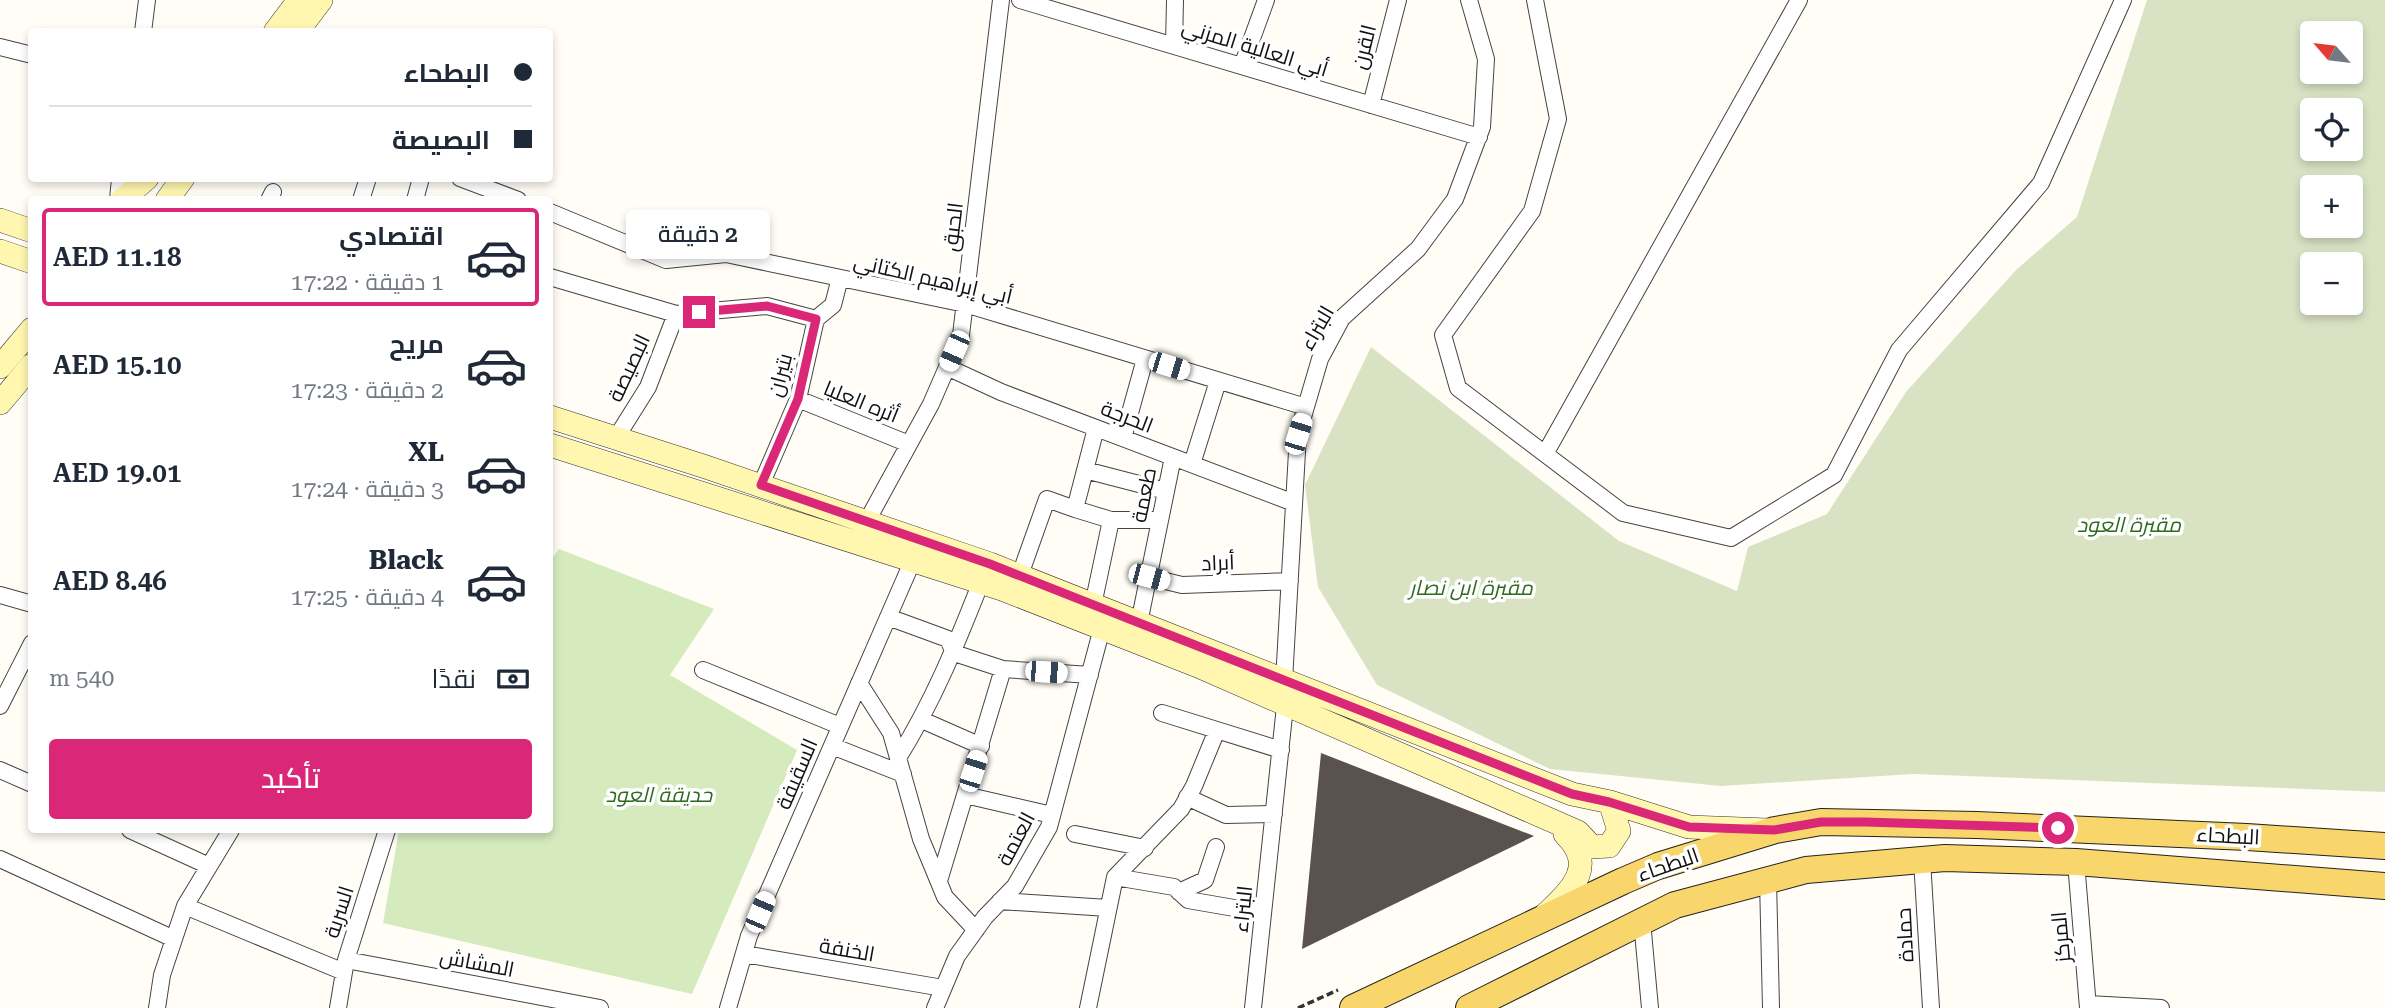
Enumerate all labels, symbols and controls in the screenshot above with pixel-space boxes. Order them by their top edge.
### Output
street label: أبي العالية المزني [1178,13,1331,85]
north arrow [2300,21,2362,84]
map controls [2300,21,2363,315]
street label: القرن [1347,22,1382,72]
text: البطحاء [404,58,490,88]
button: locate [2300,98,2363,161]
text: البصيصة [392,125,490,155]
button: + [2300,175,2363,238]
street label: الحبق [938,201,969,253]
callout: 2 دقيقة [627,210,771,260]
text: اقتصادي [339,221,444,251]
text: 2 دقيقة [658,221,738,248]
icon: car [465,226,528,289]
text: AED 11.18 [53,242,181,272]
street label: أبي إبراهيم الكتاني [850,248,1015,313]
button: − [2300,252,2363,315]
text: 1 دقيقة · 17:22 [291,269,444,296]
route end [683,296,715,328]
street label: البتراء [1295,302,1339,354]
car [936,328,973,374]
text: مريح [389,329,444,359]
street label: البصيصة [603,330,655,406]
icon: car [465,334,528,397]
text: AED 15.10 [53,350,181,380]
car [1146,350,1193,382]
street label: بتيران [763,351,798,400]
street label: أثره العليا [820,375,902,428]
text: 2 دقيقة · 17:23 [291,377,444,404]
street label: الحرجة [1097,396,1157,438]
car [1282,411,1315,457]
text: XL [408,437,444,467]
icon: car [465,442,528,505]
text: AED 19.01 [53,458,181,488]
street label: طعمة [1127,466,1161,524]
text: 3 دقيقة · 17:24 [291,476,444,503]
park label: مقبرة العود [2077,513,2182,537]
text: Black [369,545,444,575]
street label: أبراد [1201,549,1235,576]
icon: car [465,550,528,613]
car [1126,561,1173,593]
text: AED 8.46 [53,566,167,596]
park label: مقبرة ابن نصار [1406,576,1533,601]
text: 4 دقيقة · 17:25 [291,584,444,611]
icon: cash [494,660,532,698]
car [1025,660,1068,684]
text: نقدًا [432,664,476,694]
text: 540 m [49,665,114,692]
street label: السقيفة [771,735,823,813]
button: تأكيد [49,739,532,819]
car [957,748,990,794]
park label: حديقة العود [606,783,714,807]
street label: العتمة [992,808,1040,870]
route start [2042,812,2074,844]
street label: البطحاء [2196,822,2260,850]
street label: البطحاء [1634,843,1702,887]
street label: السربة [319,883,359,941]
street label: البتراء [1229,884,1257,934]
car [743,889,778,935]
street label: حمادة [1892,907,1918,963]
street label: المركز [2047,910,2075,965]
street label: الخنفة [817,933,877,967]
street label: المشاش [438,944,516,983]

